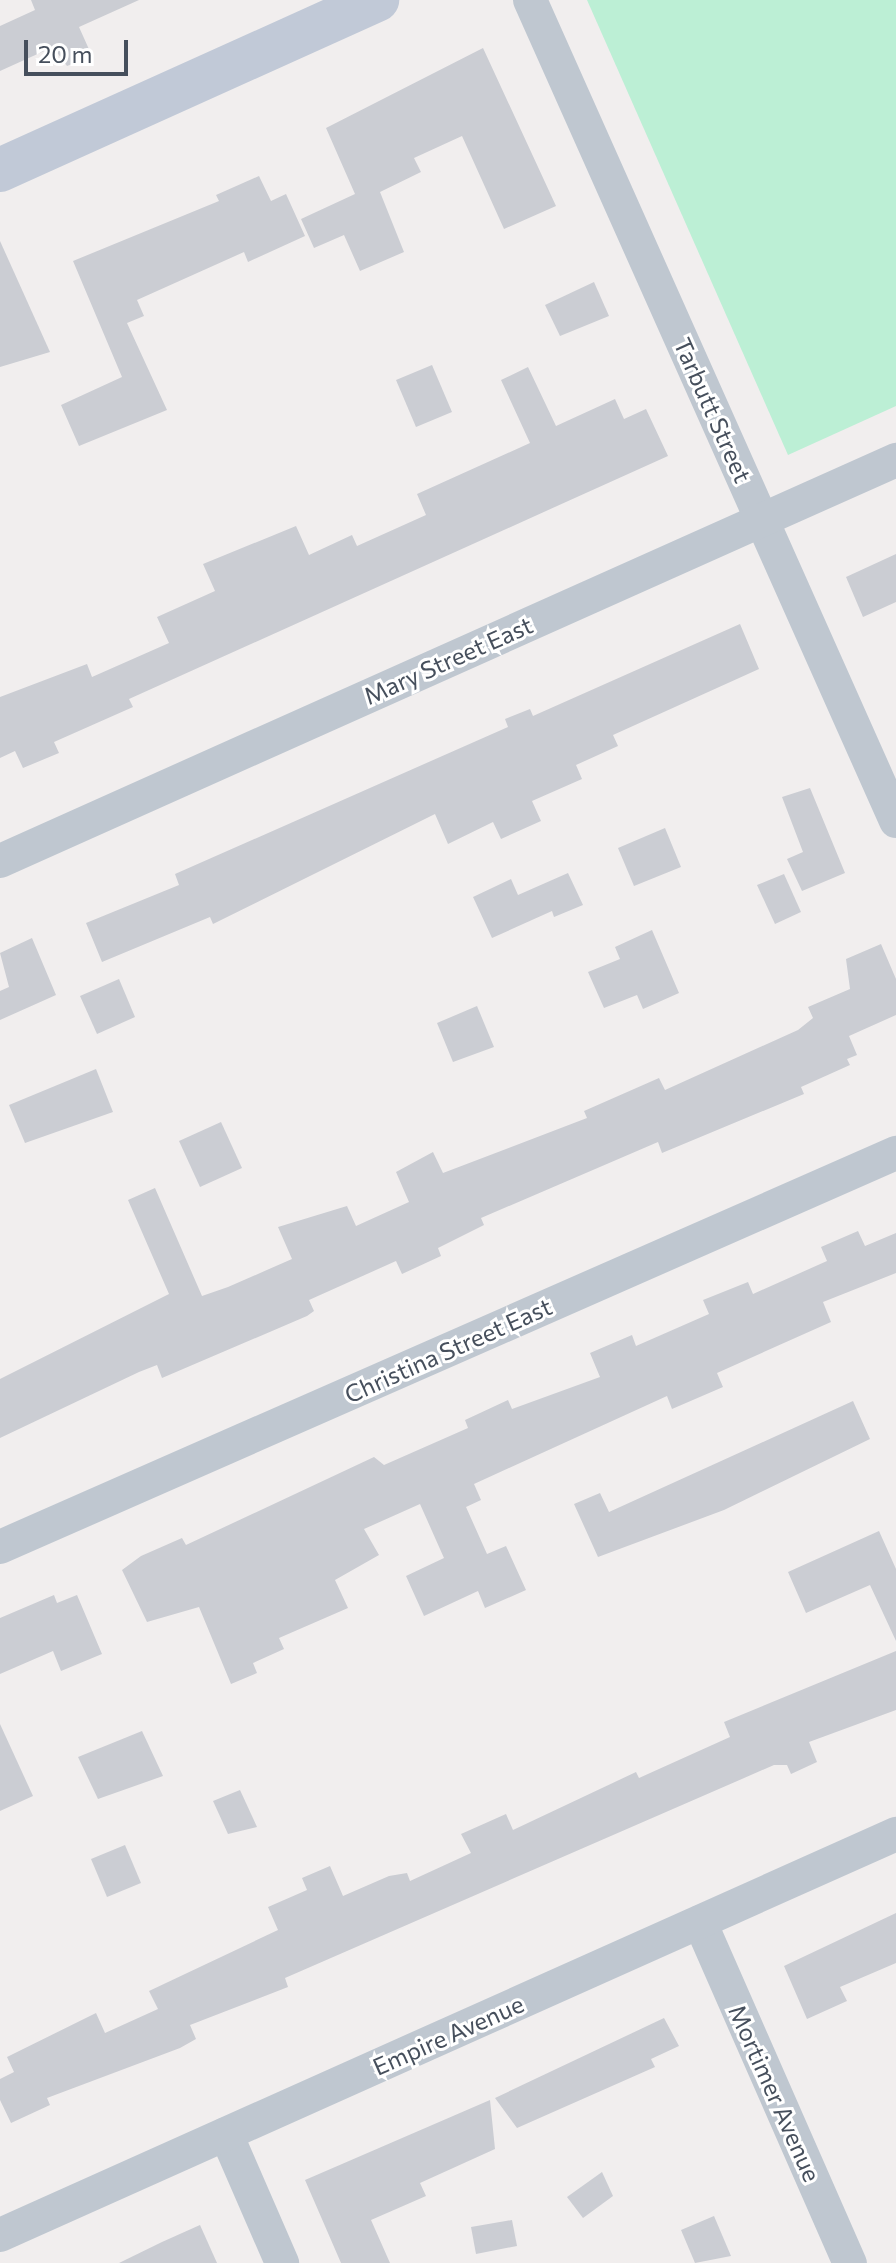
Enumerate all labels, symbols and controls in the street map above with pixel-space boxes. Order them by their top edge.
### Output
scale bar [28,24,132,74]
text: 20 m [38,39,92,68]
street label: Tarbutt Street [668,333,758,487]
street label: Mary Street East [359,610,537,710]
street label: Christina Street East [340,1291,556,1409]
street label: Empire Avenue [368,1989,528,2081]
street label: Mortimer Avenue [723,2000,827,2186]

